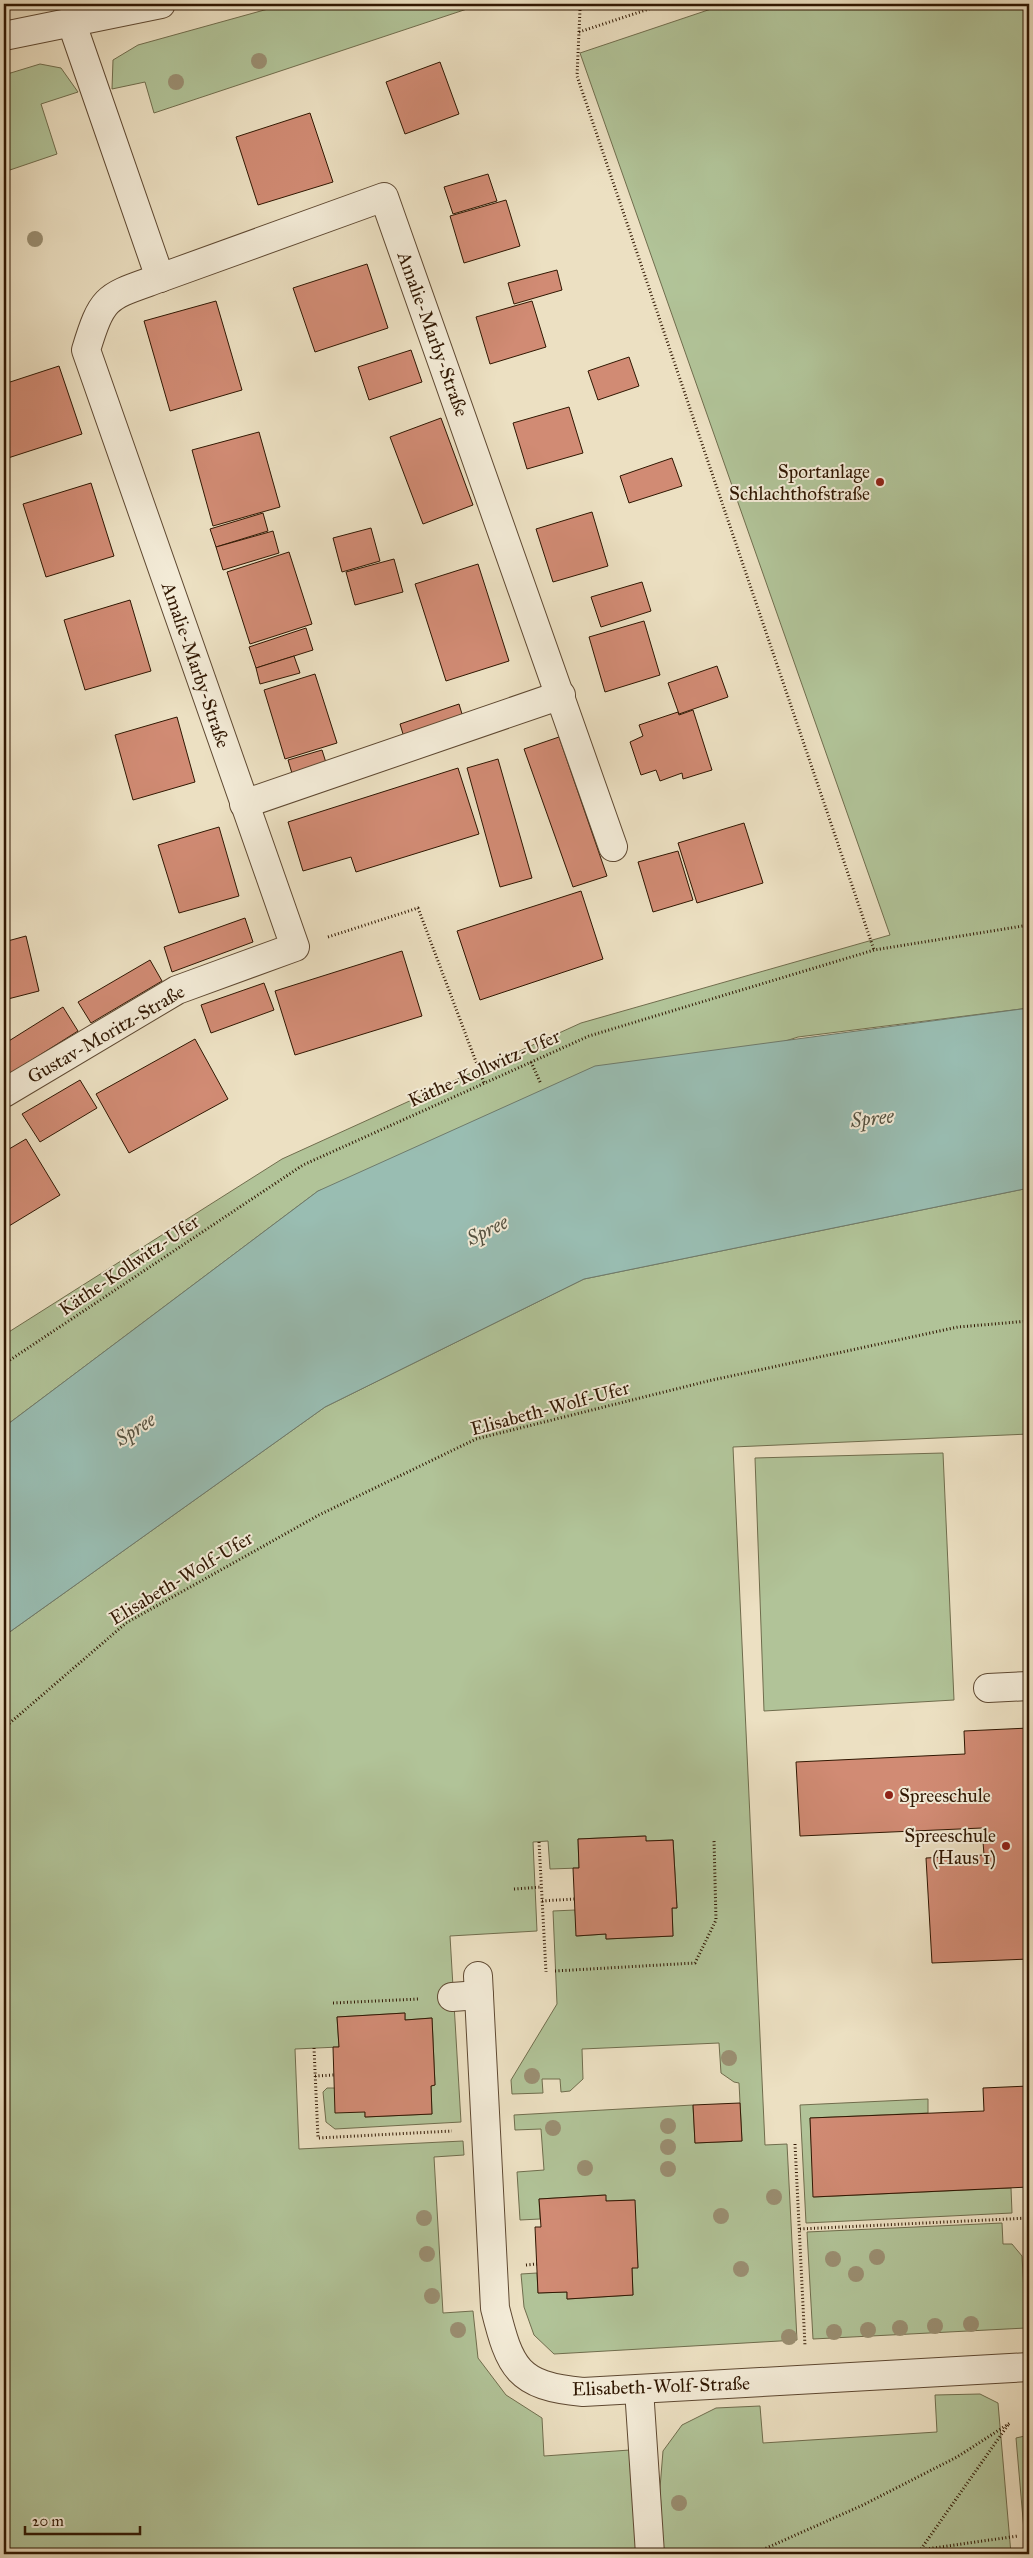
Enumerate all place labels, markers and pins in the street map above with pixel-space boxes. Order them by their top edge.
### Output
place label: Sportanlage Schlachthofstraße [729,460,870,505]
marker: Sportanlage Schlachthofstraße [874,476,886,488]
place label: Spreeschule [899,1784,991,1807]
marker: Spreeschule [883,1789,895,1801]
place label: Spreeschule (Haus 1) [904,1824,996,1870]
marker: Spreeschule (Haus 1) [1000,1840,1012,1852]

